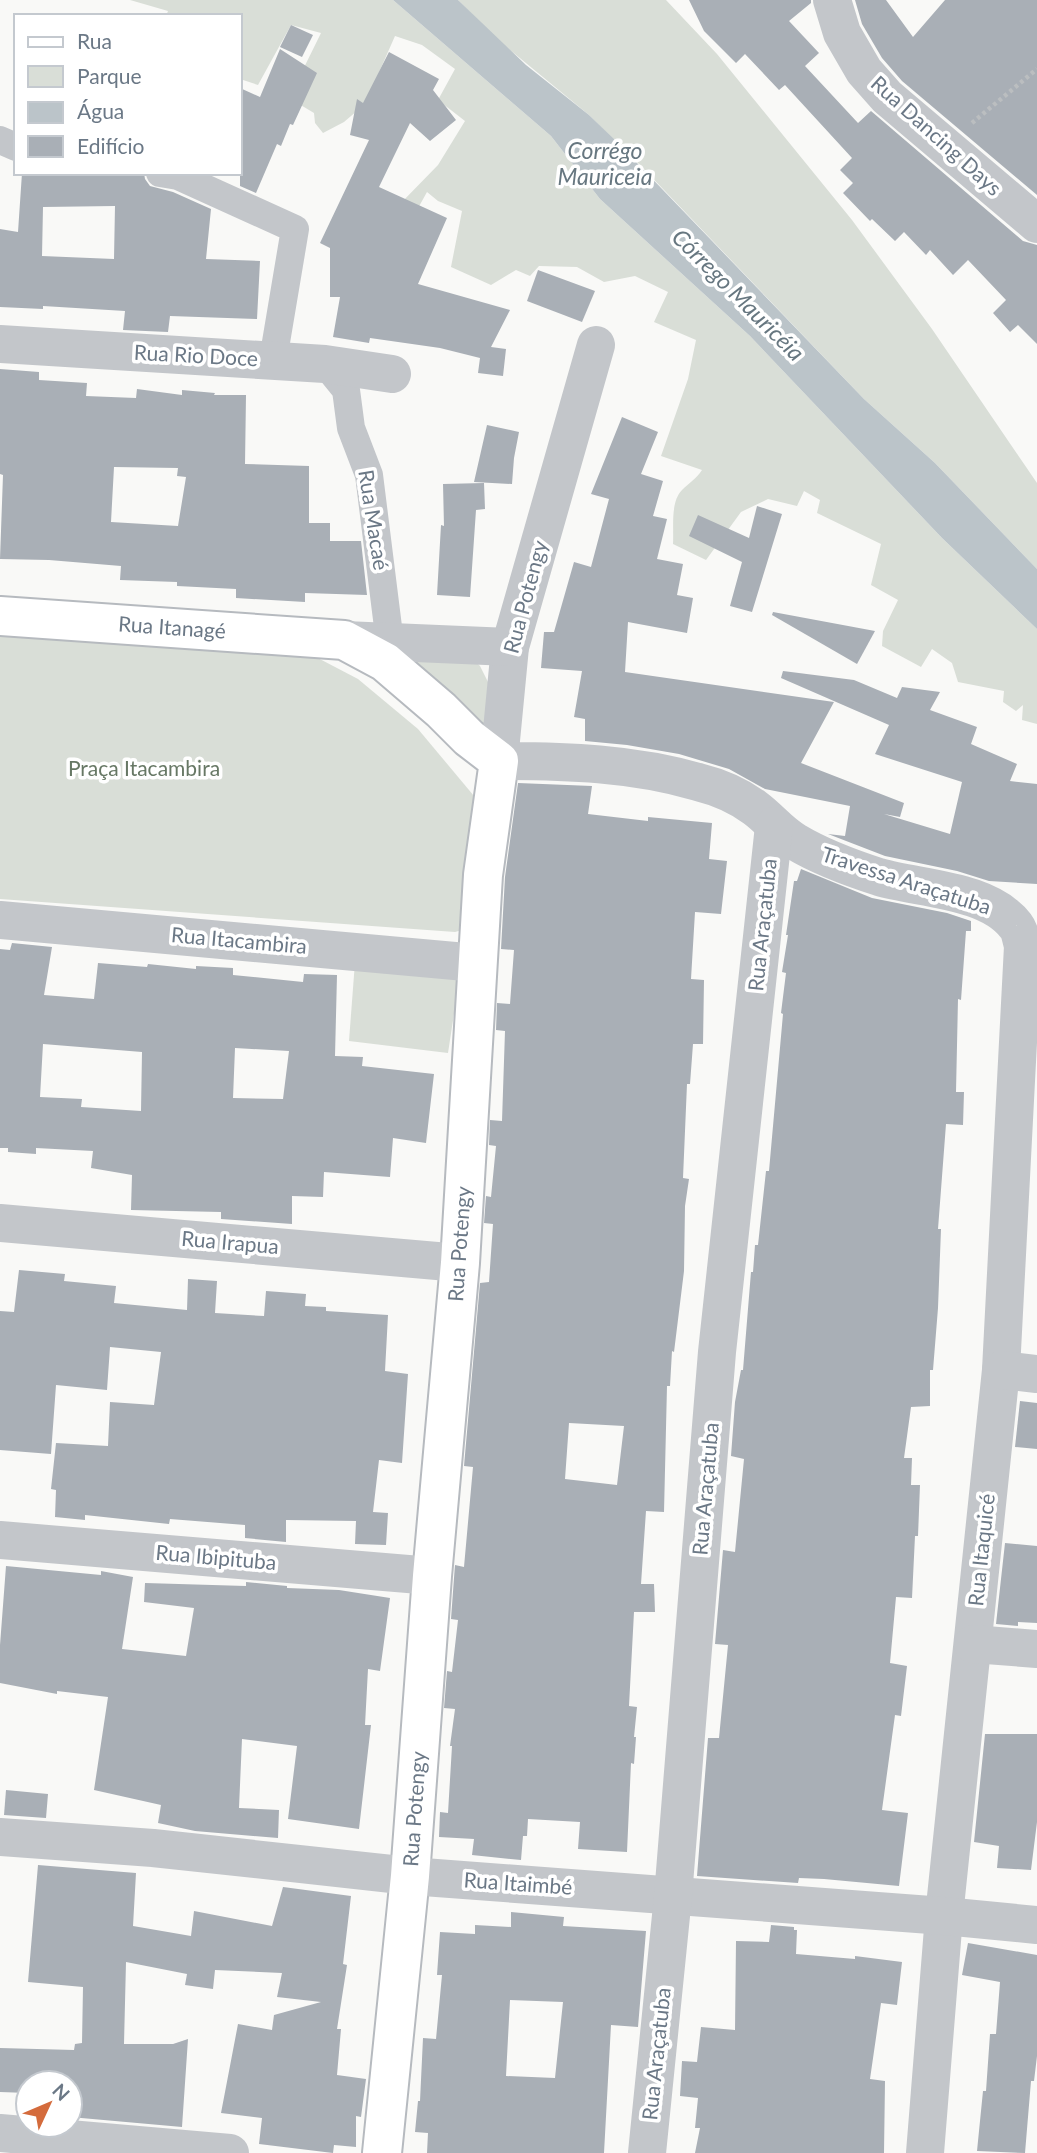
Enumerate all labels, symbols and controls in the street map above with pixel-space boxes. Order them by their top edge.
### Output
legend [14,14,242,175]
text: Rua [77,28,112,53]
text: Parque [77,63,142,88]
street label: Rua Dancing Days [867,70,1007,200]
text: Água [77,98,124,123]
text: Edifício [77,133,145,158]
water label: Corrégo Mauriceia [558,136,652,190]
water label: Córrego Mauricéia [667,222,811,366]
street label: Rua Rio Doce [133,339,259,370]
street label: Rua Macaé [354,468,395,572]
street label: Rua Potengy [497,537,552,656]
street label: Rua Itanagé [117,610,227,643]
park label: Praça Itacambira [68,755,220,780]
street label: Travessa Araçatuba [819,840,994,919]
street label: Rua Araçatuba [742,857,781,992]
street label: Rua Itacambira [170,921,308,958]
street label: Rua Potengy [442,1185,475,1303]
street label: Rua Irapua [180,1225,280,1258]
street label: Rua Araçatuba [686,1421,723,1556]
street label: Rua Itaquicé [962,1492,999,1607]
street label: Rua Ibipituba [155,1539,277,1574]
street label: Rua Potengy [397,1750,430,1868]
street label: Rua Itaimbé [463,1866,573,1899]
street label: Rua Araçatuba [636,1986,675,2121]
north arrow [14,2069,84,2139]
text: N [48,2079,75,2105]

